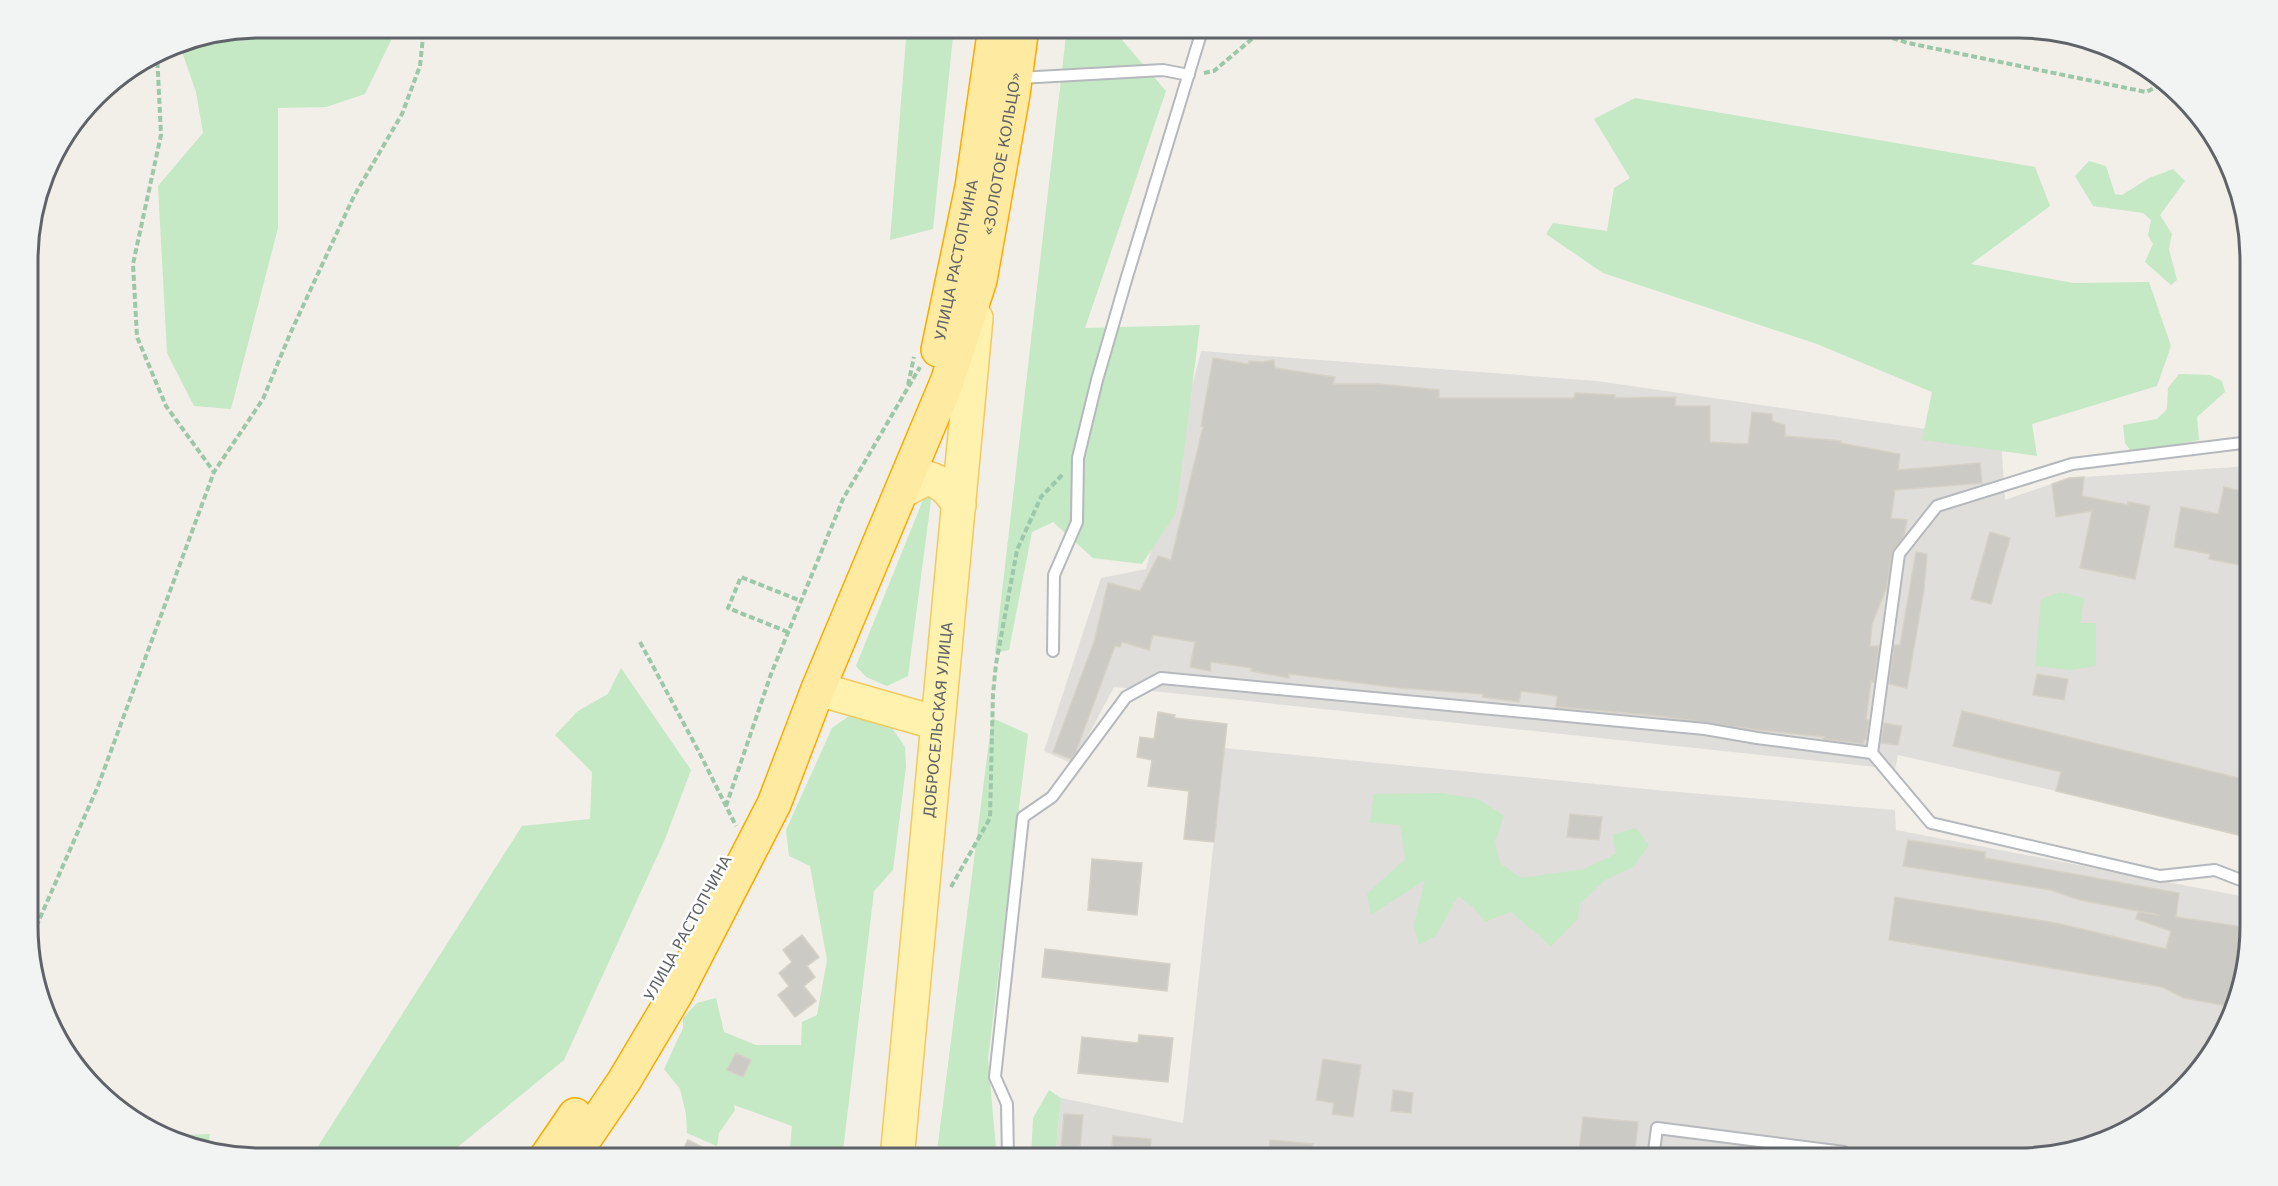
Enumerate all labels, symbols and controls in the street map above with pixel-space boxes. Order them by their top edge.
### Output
street label: «ЗОЛОТОЕ КОЛЬЦО» [979,71,1025,237]
street label: УЛИЦА РАСТОПЧИНА [931,178,982,342]
street label: ДОБРОСЕЛЬСКАЯ УЛИЦА [920,621,956,819]
street label: УЛИЦА РАСТОПЧИНА [641,852,736,1004]

